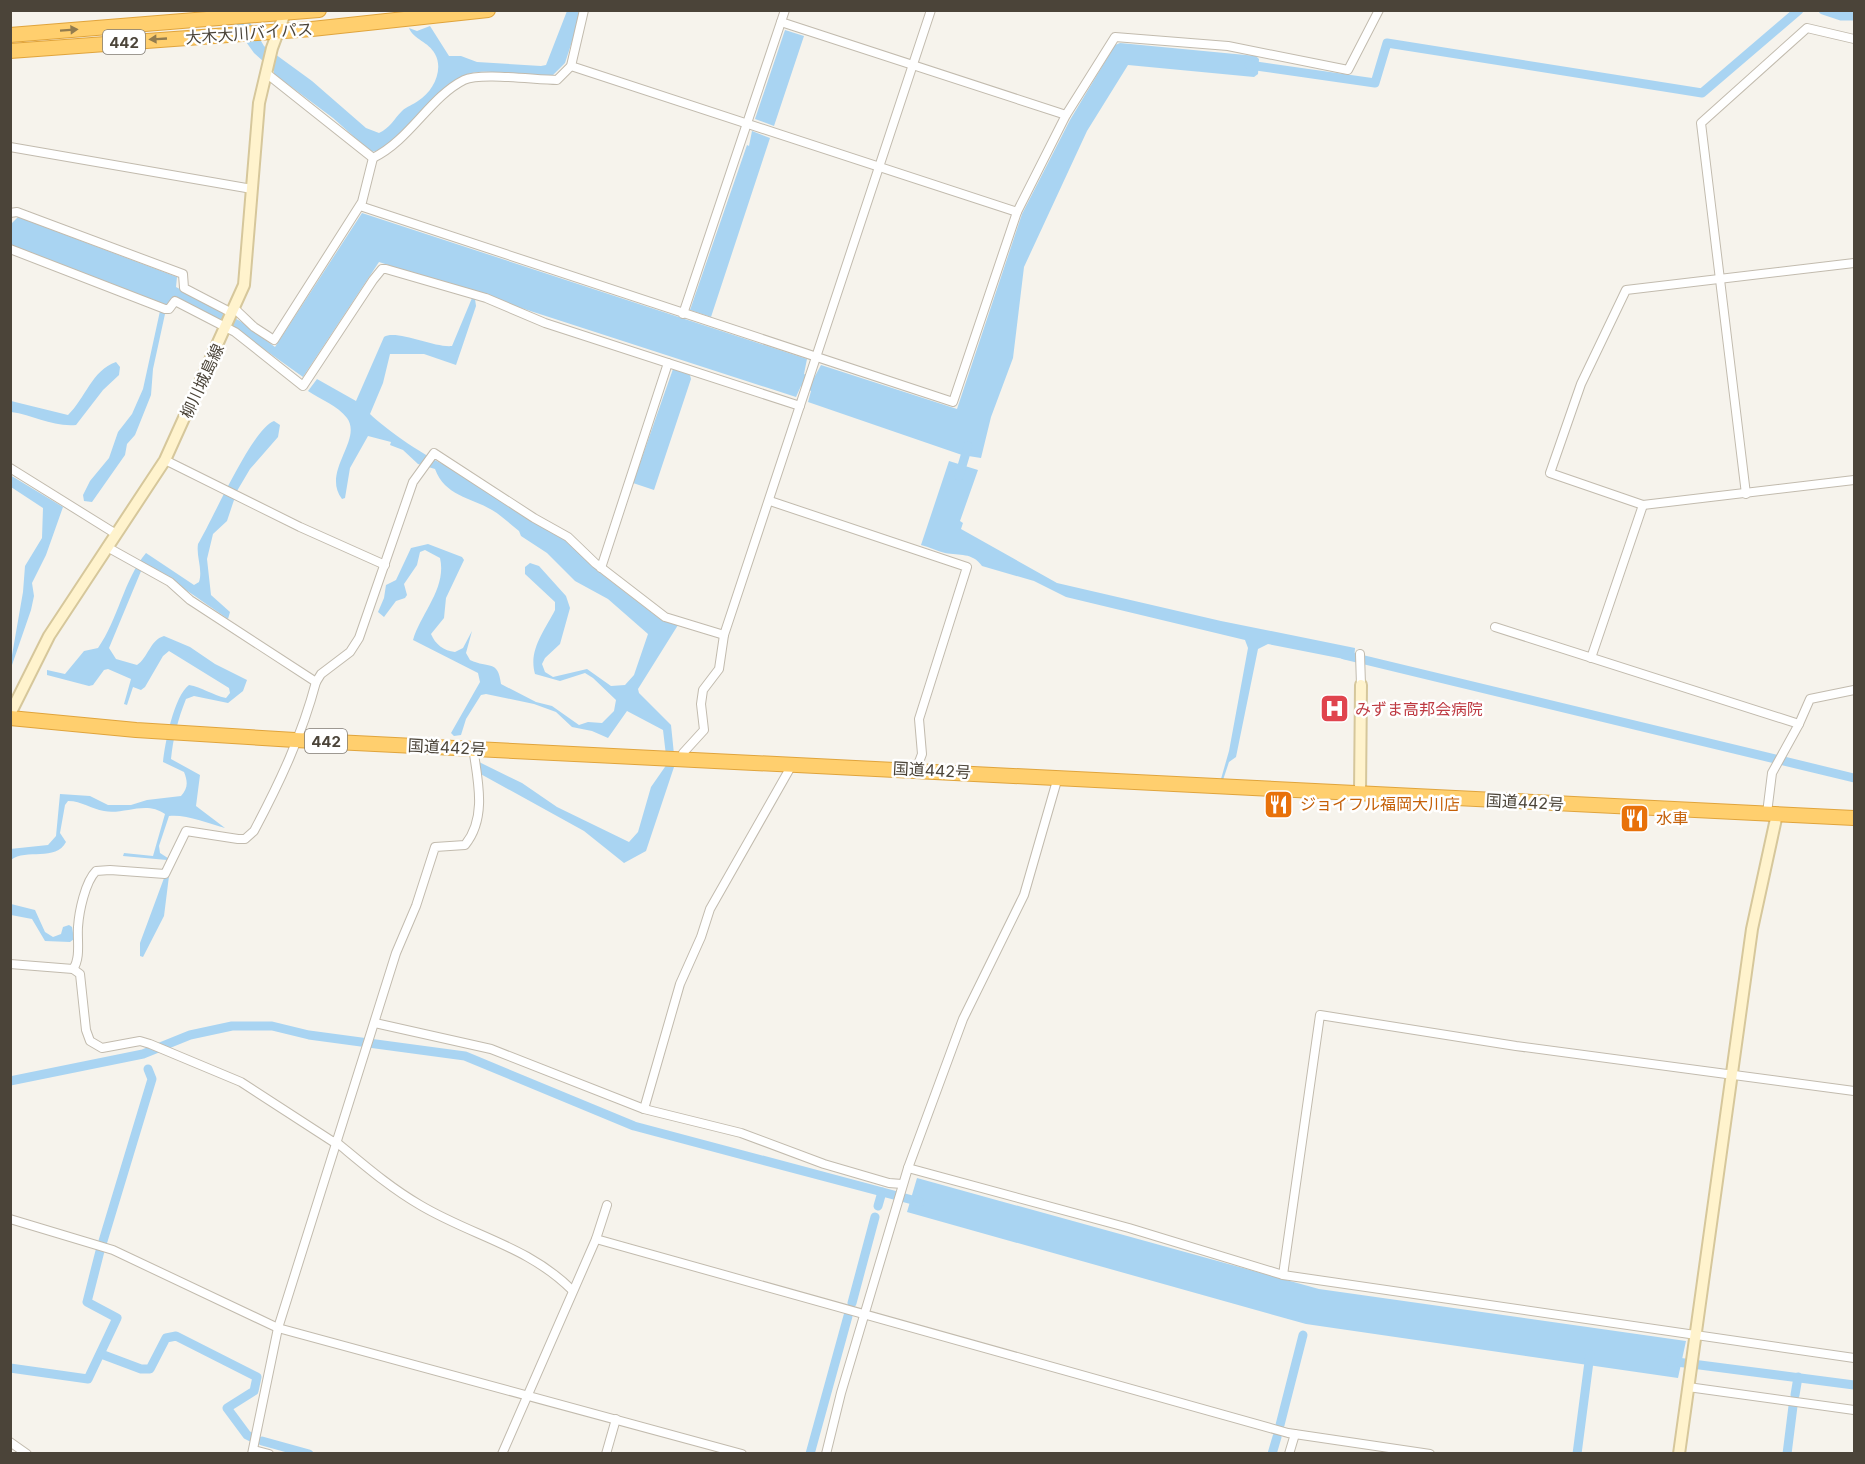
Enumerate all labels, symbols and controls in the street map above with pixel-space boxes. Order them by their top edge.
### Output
street label: 大木大川バイパス [185,19,313,47]
one-way arrow [59,26,78,35]
road number: 442 [103,30,145,54]
one-way arrow [149,35,168,44]
street label: 柳川城島線 [176,341,228,421]
hospital icon: みずま高邦会病院 [1318,693,1350,725]
place label: みずま高邦会病院 [1355,699,1483,719]
road number: 442 [305,729,347,753]
street label: 国道442号 [407,735,487,759]
street label: 国道442号 [892,758,972,782]
restaurant icon: ジョイフル福岡大川店 [1263,788,1295,820]
street label: 国道442号 [1485,790,1565,814]
place label: ジョイフル福岡大川店 [1300,794,1460,814]
restaurant icon: 水車 [1619,802,1651,834]
place label: 水車 [1656,808,1688,828]

